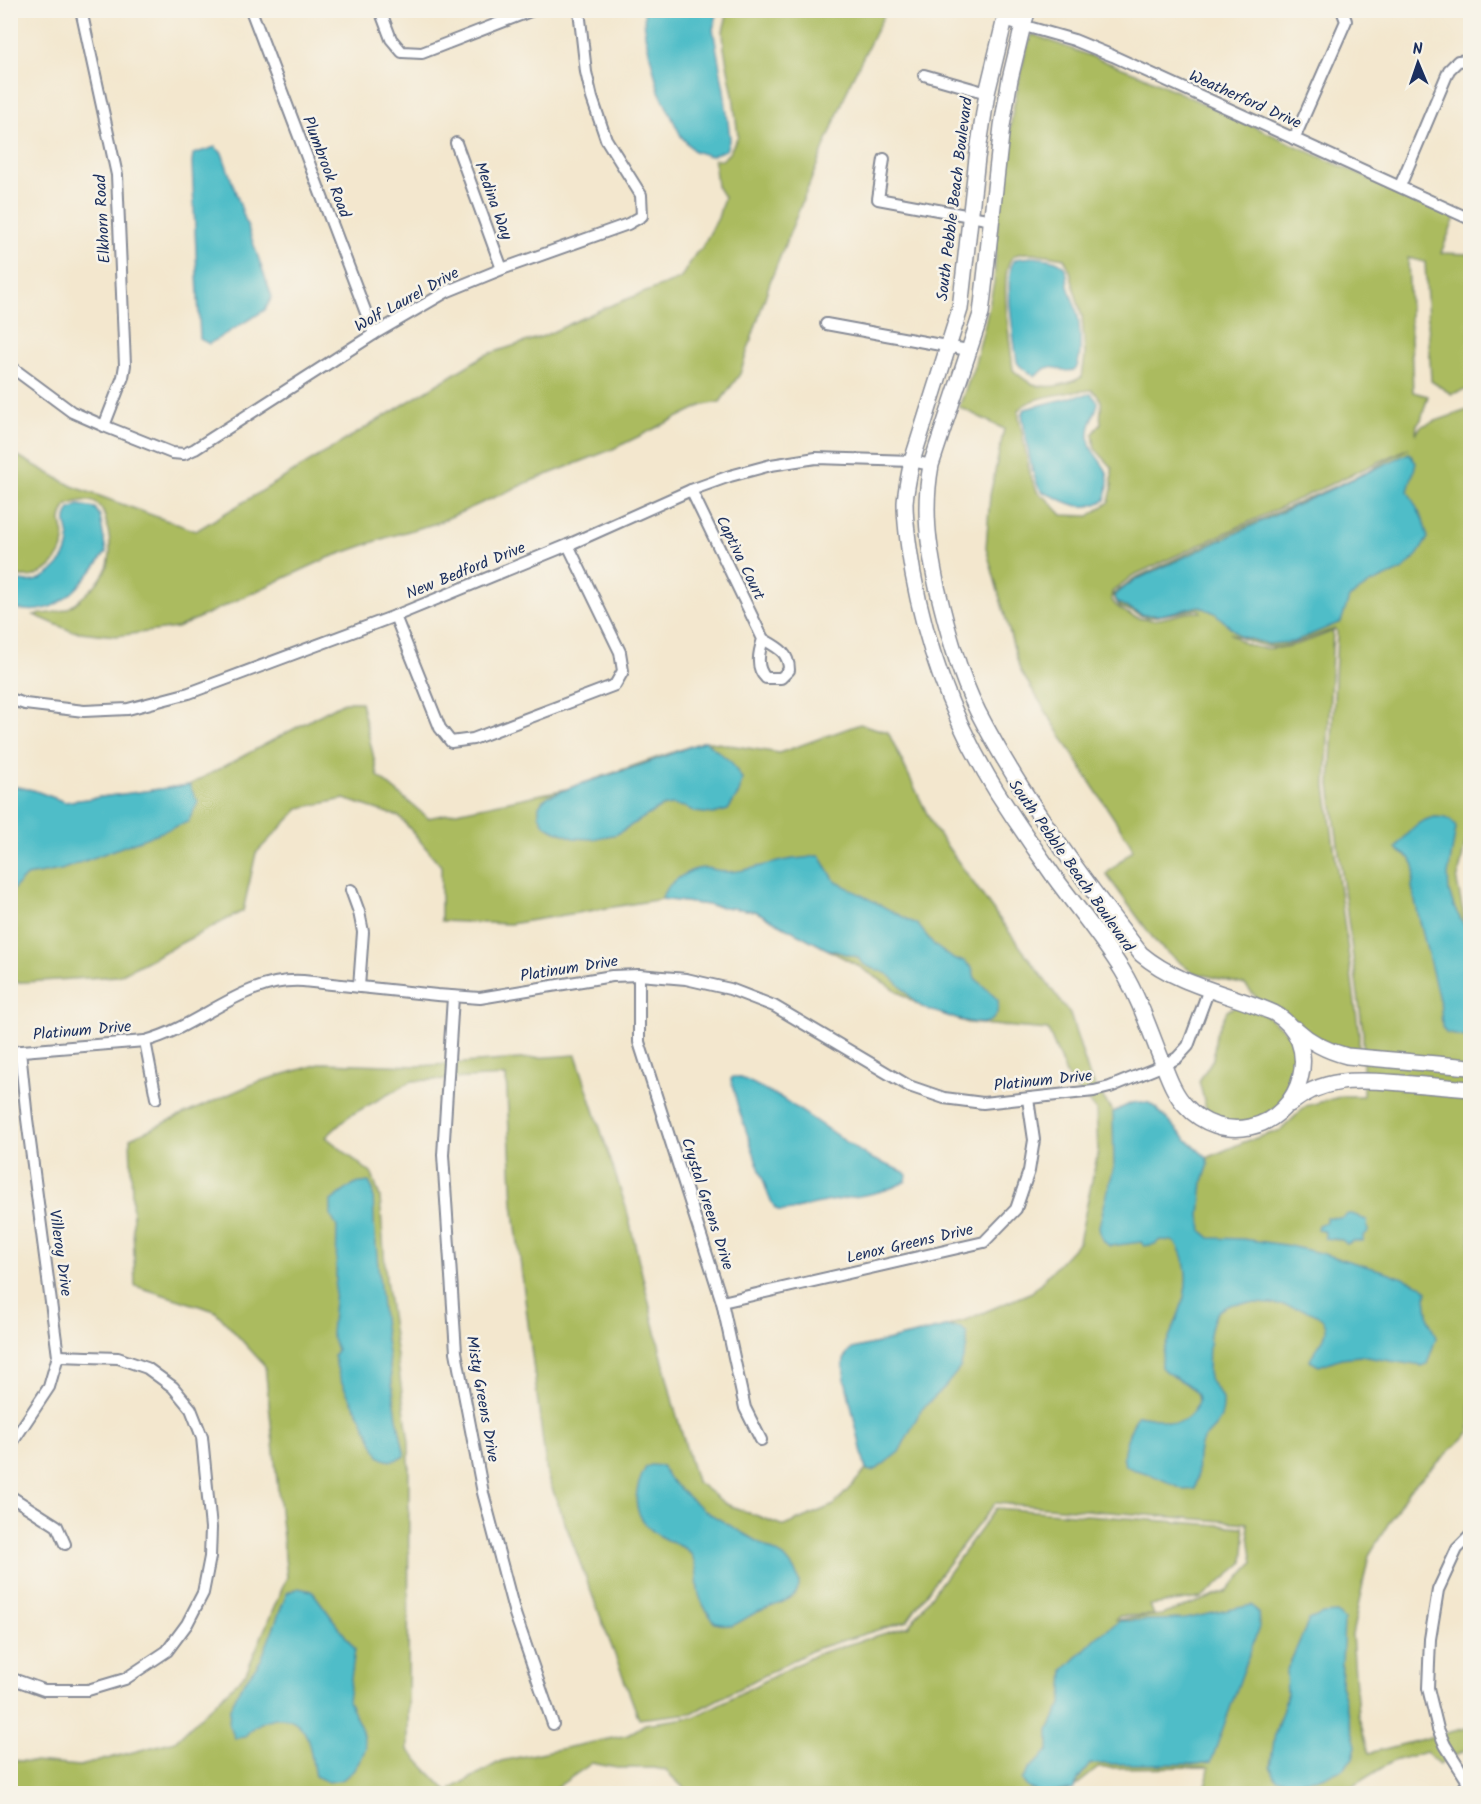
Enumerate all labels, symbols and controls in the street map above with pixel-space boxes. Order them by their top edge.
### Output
north arrow [1388,33,1448,93]
text: N [1412,37,1423,62]
street label: Weatherford Drive [1185,64,1305,136]
street label: South Pebble Beach Boulevard [930,94,980,303]
street label: Plumbrook Road [295,112,357,222]
street label: Medina Way [467,158,519,244]
street label: Elkhorn Road [88,173,118,264]
street label: Wolf Laurel Drive [350,261,464,339]
street label: Captiva Court [709,511,772,605]
street label: New Bedford Drive [402,536,530,606]
street label: South Pebble Beach Boulevard [1002,775,1141,958]
street label: Platinum Drive [518,949,620,989]
street label: Platinum Drive [32,1014,132,1048]
street label: Platinum Drive [993,1063,1093,1099]
street label: Crystal Greens Drive [674,1135,740,1273]
street label: Villeroy Drive [42,1208,78,1298]
street label: Lenox Greens Drive [844,1217,976,1271]
street label: Misty Greens Drive [459,1334,505,1464]

